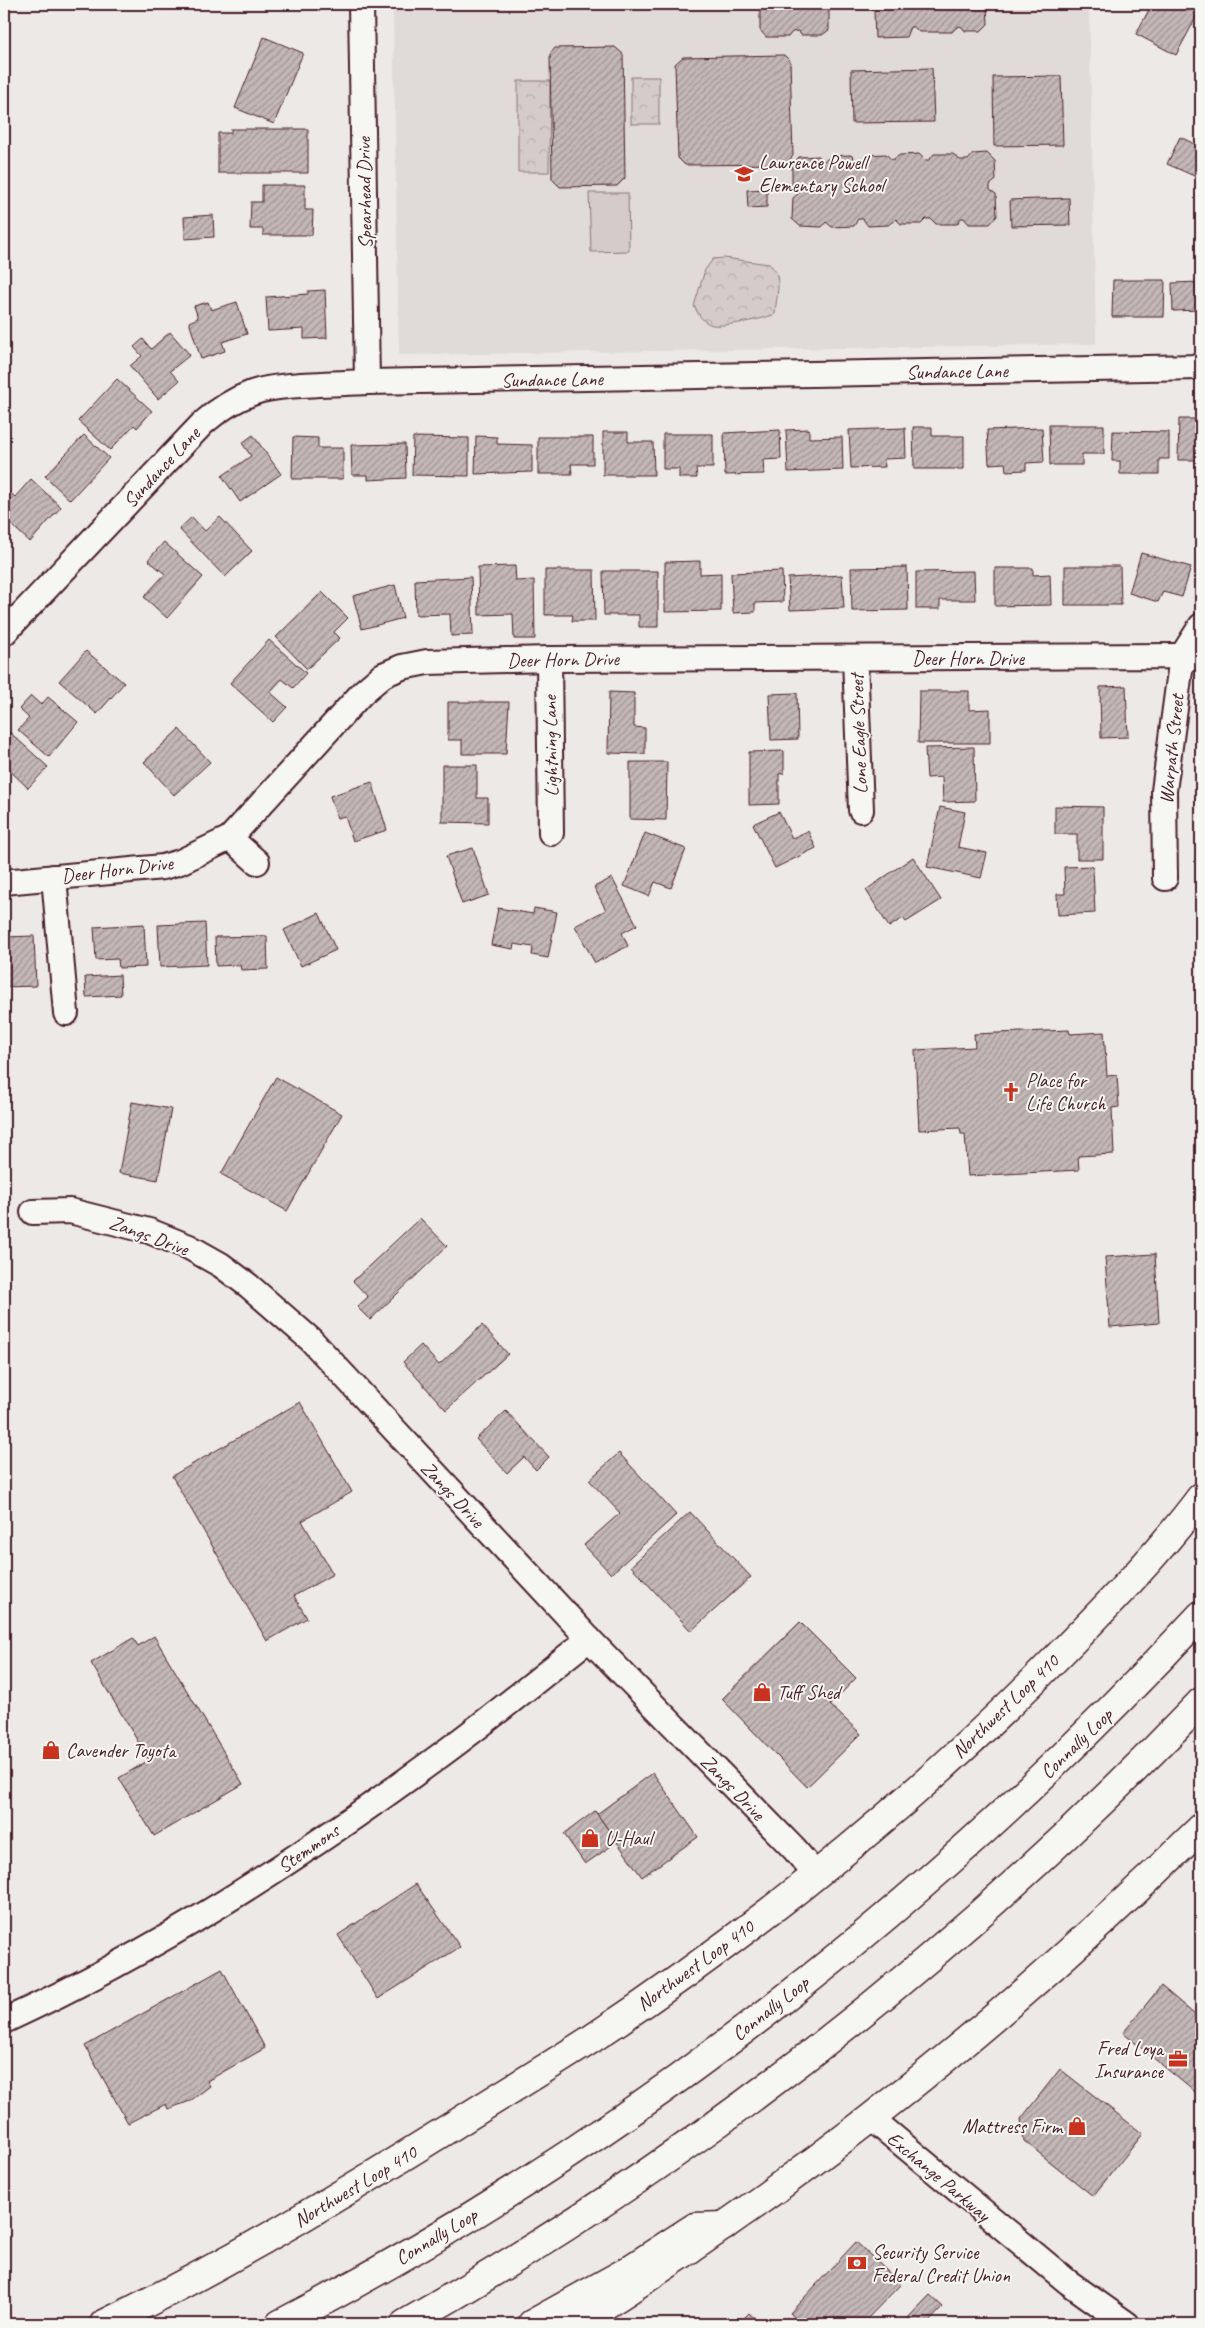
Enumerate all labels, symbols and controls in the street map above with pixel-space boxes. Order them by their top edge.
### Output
street label: Spearhead Drive [351,135,378,249]
place label: Lawrence Powell Elementary School [759,150,887,198]
school or university icon: Lawrence Powell Elementary School [733,163,755,185]
street label: Sundance Lane [906,358,1010,385]
street label: Sundance Lane [501,366,605,393]
street label: Sundance Lane [118,420,206,513]
street label: Deer Horn Drive [507,646,621,673]
street label: Deer Horn Drive [912,646,1025,671]
street label: Lone Eagle Street [844,670,873,794]
street label: Warpath Street [1153,691,1190,805]
street label: Lightning Lane [537,694,564,797]
street label: Deer Horn Drive [60,850,176,889]
place label: Place for Life Church [1026,1068,1106,1116]
church icon: Place for Life Church [1000,1081,1022,1103]
street label: Zangs Drive [106,1210,193,1262]
street label: Zangs Drive [415,1456,491,1534]
street label: Northwest Loop 410 [947,1648,1065,1764]
place label: Tuff Shed [777,1680,843,1705]
shop icon: Tuff Shed [751,1681,773,1703]
street label: Connally Loop [1035,1702,1119,1784]
place label: Cavender Toyota [66,1738,177,1763]
shop icon: Cavender Toyota [40,1739,62,1761]
street label: Zangs Drive [695,1749,771,1827]
street label: Stemmons [273,1817,346,1879]
place label: U-Haul [605,1826,656,1851]
shop icon: U-Haul [579,1827,601,1849]
street label: Northwest Loop 410 [632,1913,761,2016]
street label: Connally Loop [727,1970,815,2046]
place label: Fred Loya Insurance [1094,2036,1165,2084]
office icon: Fred Loya Insurance [1167,2048,1189,2070]
place label: Mattress Firm [962,2114,1064,2139]
shop icon: Mattress Firm [1066,2115,1088,2137]
street label: Exchange Parkway [882,2126,997,2228]
street label: Northwest Loop 410 [289,2139,423,2233]
street label: Connally Loop [391,2202,483,2271]
place label: Security Service Federal Credit Union [872,2240,1011,2288]
bank icon: Security Service Federal Credit Union [846,2252,868,2274]

